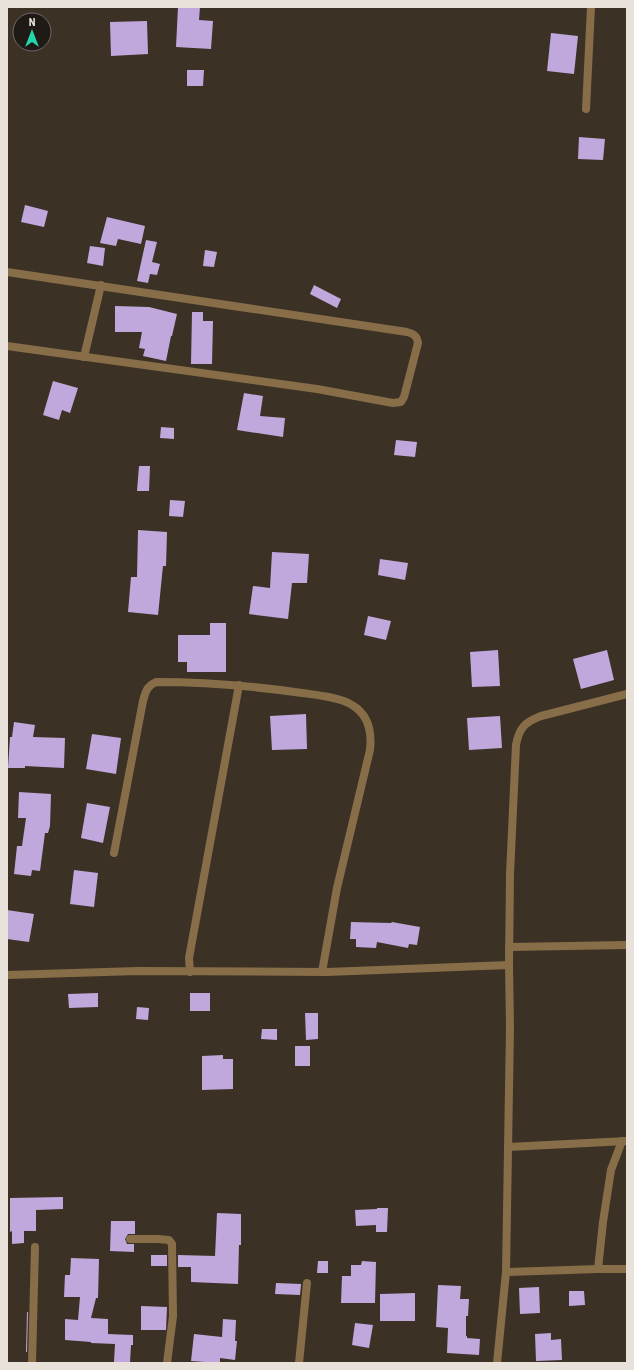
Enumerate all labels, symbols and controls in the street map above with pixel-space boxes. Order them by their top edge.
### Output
north arrow [12,12,52,52]
text: N [29,16,36,29]

